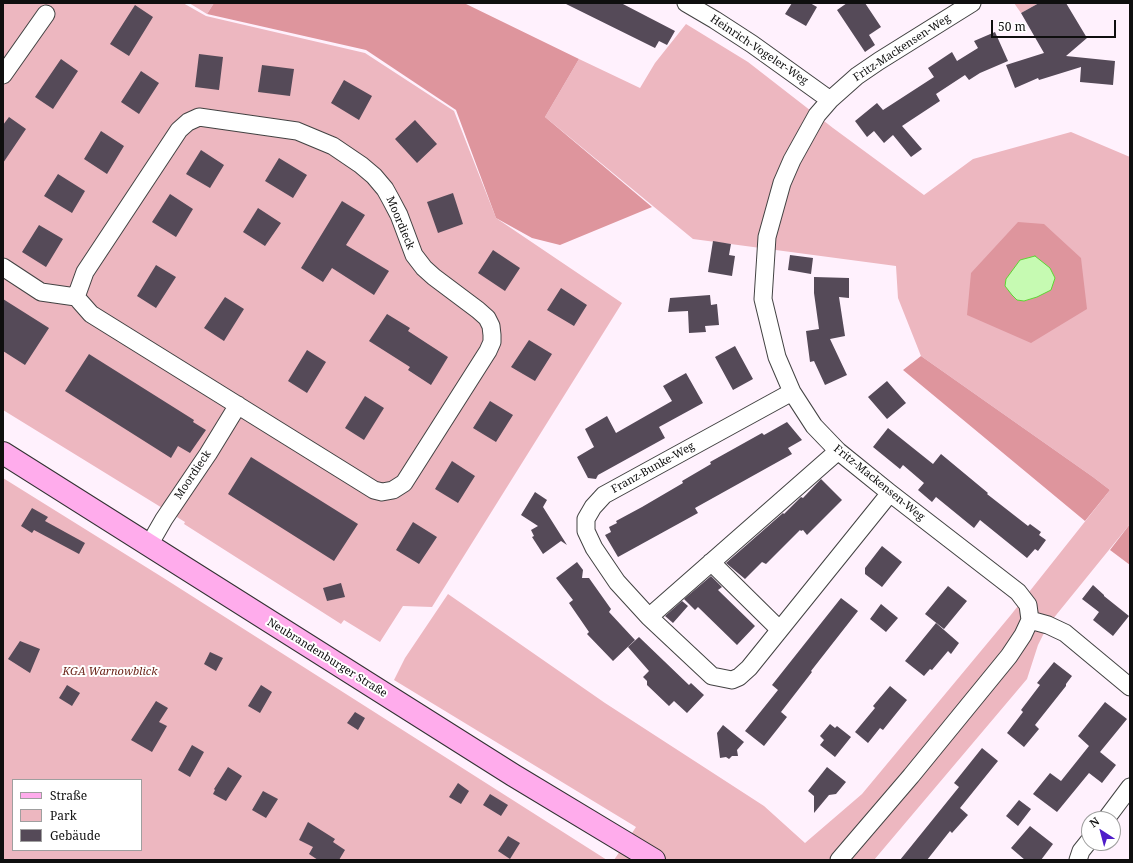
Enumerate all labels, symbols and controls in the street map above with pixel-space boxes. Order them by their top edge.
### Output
street label: Heinrich-Vogeler-Weg [708,12,810,88]
street label: Fritz-Mackensen-Weg [851,12,953,84]
scale bar [993,12,1118,38]
text: 50 m [998,18,1026,35]
street label: Moordieck [383,195,417,251]
street label: Franz-Bunke-Weg [609,440,697,496]
street label: Fritz-Mackensen-Weg [831,442,927,524]
street label: Moordieck [172,448,214,502]
street label: Neubrandenburger Straße [265,616,389,700]
park label: KGA Warnowblick [63,665,157,679]
legend [12,779,142,851]
text: Straße [50,787,87,804]
text: Park [50,807,77,824]
north arrow [1081,811,1121,851]
text: N [1086,813,1102,830]
text: Gebäude [50,827,101,844]

